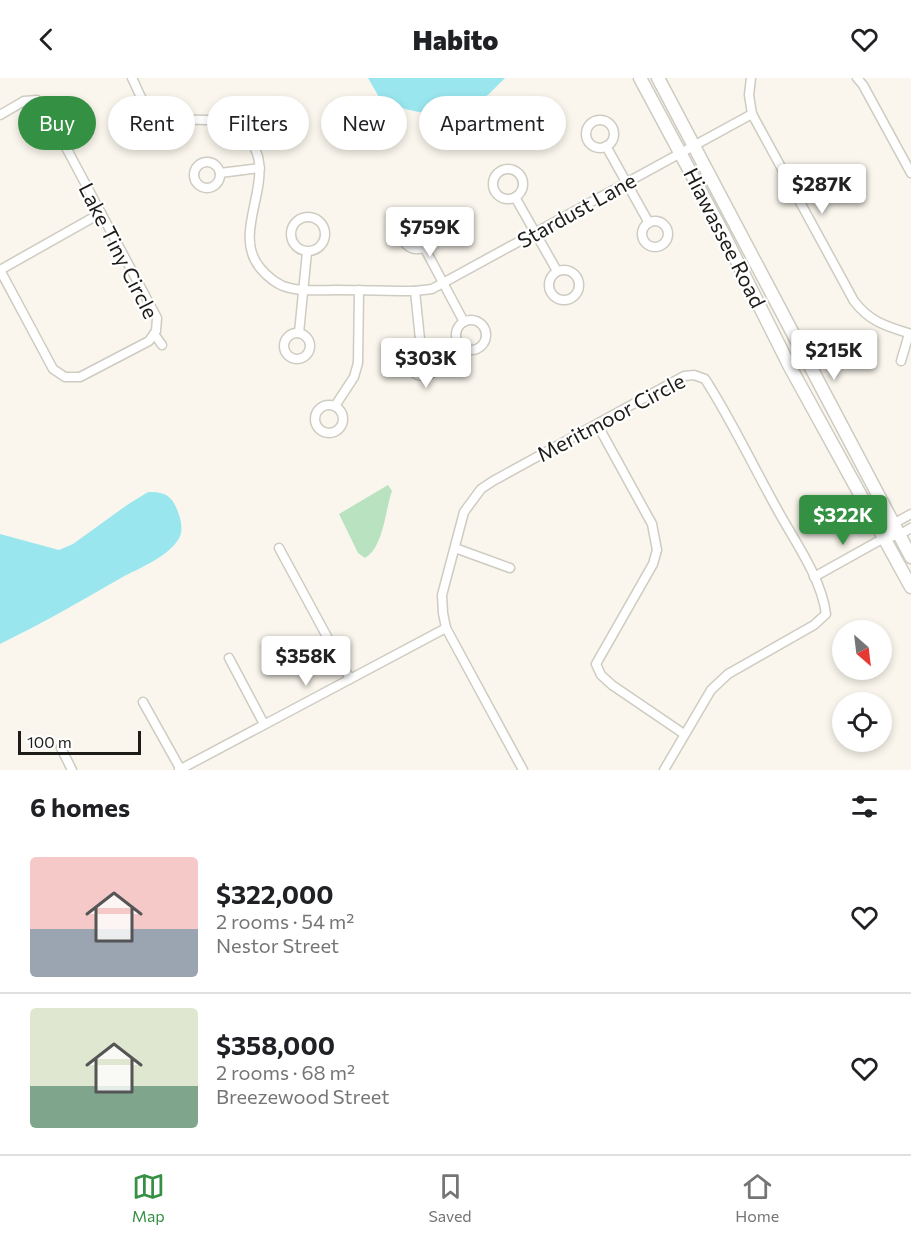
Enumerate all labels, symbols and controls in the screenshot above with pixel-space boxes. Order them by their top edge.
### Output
icon: back [30,23,63,56]
text: Habito [413,23,499,56]
icon: heart [848,23,881,56]
chip: Buy [18,96,96,150]
chip: Rent [108,96,195,150]
chip: Filters [207,96,309,150]
chip: New [321,96,407,150]
chip: Apartment [419,96,566,150]
street label: Hiawassee Road [679,163,771,311]
pin: $287K [780,164,864,215]
street label: Stardust Lane [513,167,640,253]
text: $287K [792,171,852,195]
street label: Lake Tiny Circle [74,178,164,322]
pin: $759K [388,207,472,258]
text: $759K [400,214,460,238]
pin: $215K [792,330,876,381]
text: $215K [805,337,863,361]
pin: $303K [384,338,468,389]
text: $303K [395,345,457,369]
street label: Meritmoor Circle [532,367,689,466]
pin: $322K [801,495,885,546]
text: $322K [813,502,873,526]
north arrow [832,620,892,680]
map controls [832,620,892,752]
pin: $358K [264,636,348,687]
text: $358K [275,643,337,667]
button: locate [832,692,892,752]
scale bar [18,728,141,756]
text: 100 m [27,732,72,751]
icon: filters [848,790,881,823]
text: 6 homes [30,791,130,822]
text: $322,000 [216,878,333,909]
icon: home [78,881,150,953]
icon: heart [848,901,881,934]
text: 2 rooms · 54 m² [216,909,354,933]
text: Nestor Street [216,933,339,957]
text: $358,000 [216,1029,335,1060]
icon: home [78,1032,150,1104]
icon: heart [848,1052,881,1085]
text: 2 rooms · 68 m² [216,1060,355,1084]
text: Breezewood Street [216,1084,389,1108]
tab: Map [132,1170,165,1225]
tab: Saved [428,1170,472,1225]
tab: Home [735,1170,779,1225]

